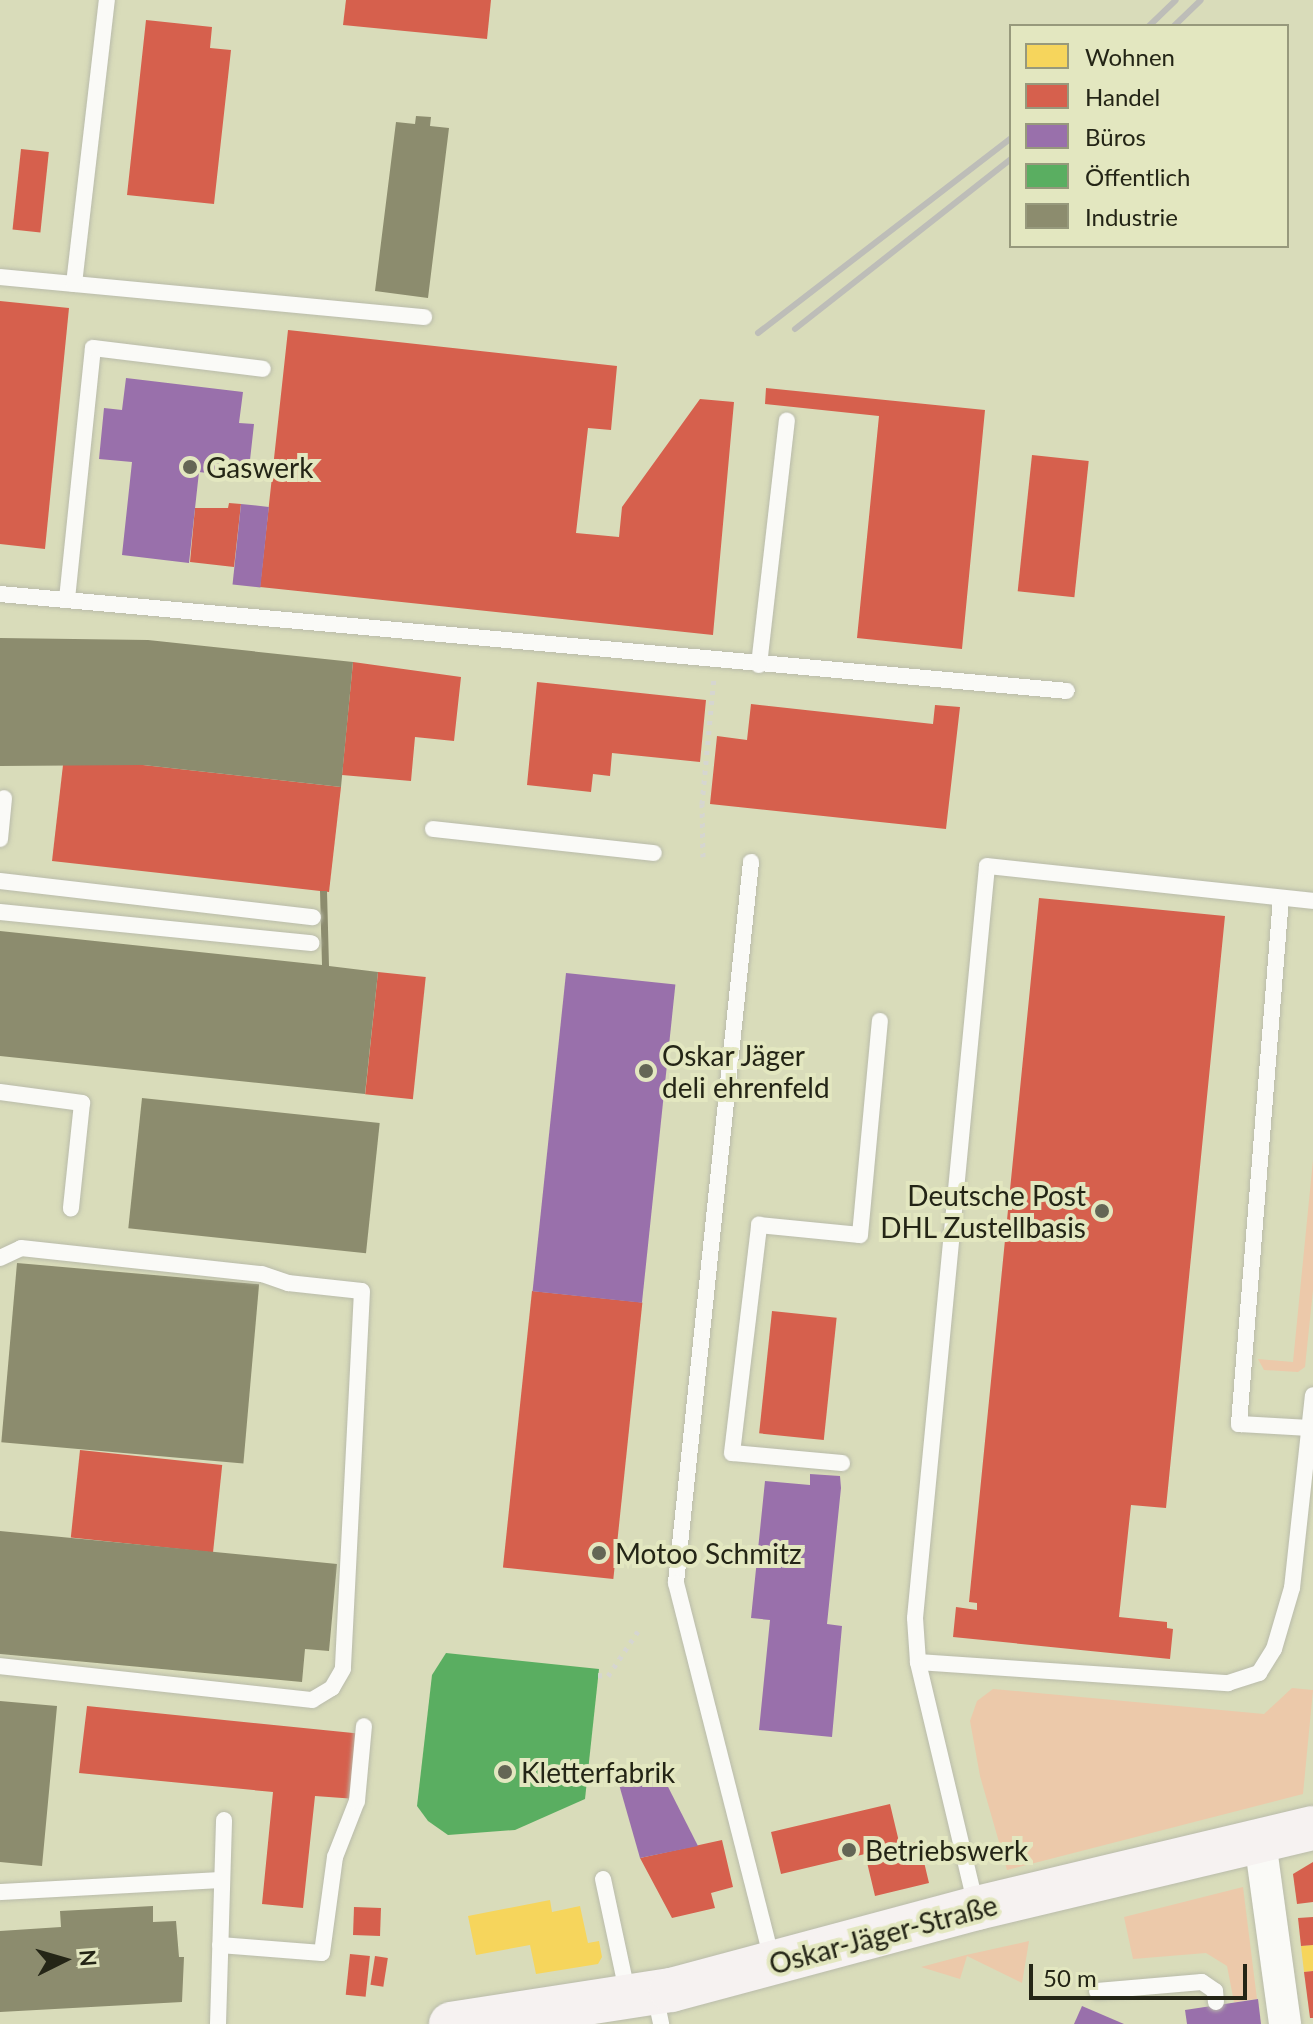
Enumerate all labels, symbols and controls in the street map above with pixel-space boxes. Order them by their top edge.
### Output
legend [1009,24,1289,248]
text: Wohnen [1085,42,1175,71]
text: Handel [1085,82,1160,111]
text: Büros [1085,122,1146,151]
text: Öffentlich [1085,162,1190,191]
text: Industrie [1085,202,1178,231]
place label: Gaswerk [206,450,313,484]
marker: Gaswerk [181,458,199,476]
place label: Oskar Jäger deli ehrenfeld [662,1038,830,1104]
marker: Oskar Jäger deli ehrenfeld [637,1062,655,1080]
place label: Deutsche Post DHL Zustellbasis [879,1178,1086,1244]
marker: Deutsche Post DHL Zustellbasis [1093,1202,1111,1220]
place label: Motoo Schmitz [615,1536,802,1570]
marker: Motoo Schmitz [590,1544,608,1562]
place label: Kletterfabrik [521,1755,675,1789]
marker: Kletterfabrik [496,1763,514,1781]
place label: Betriebswerk [865,1833,1028,1867]
marker: Betriebswerk [840,1841,858,1859]
street label: Oskar-Jäger-Straße [765,1887,1001,1981]
north arrow [24,1920,104,2000]
text: N [74,1948,103,1967]
scale bar [1033,1948,1251,1998]
text: 50 m [1043,1963,1097,1992]

